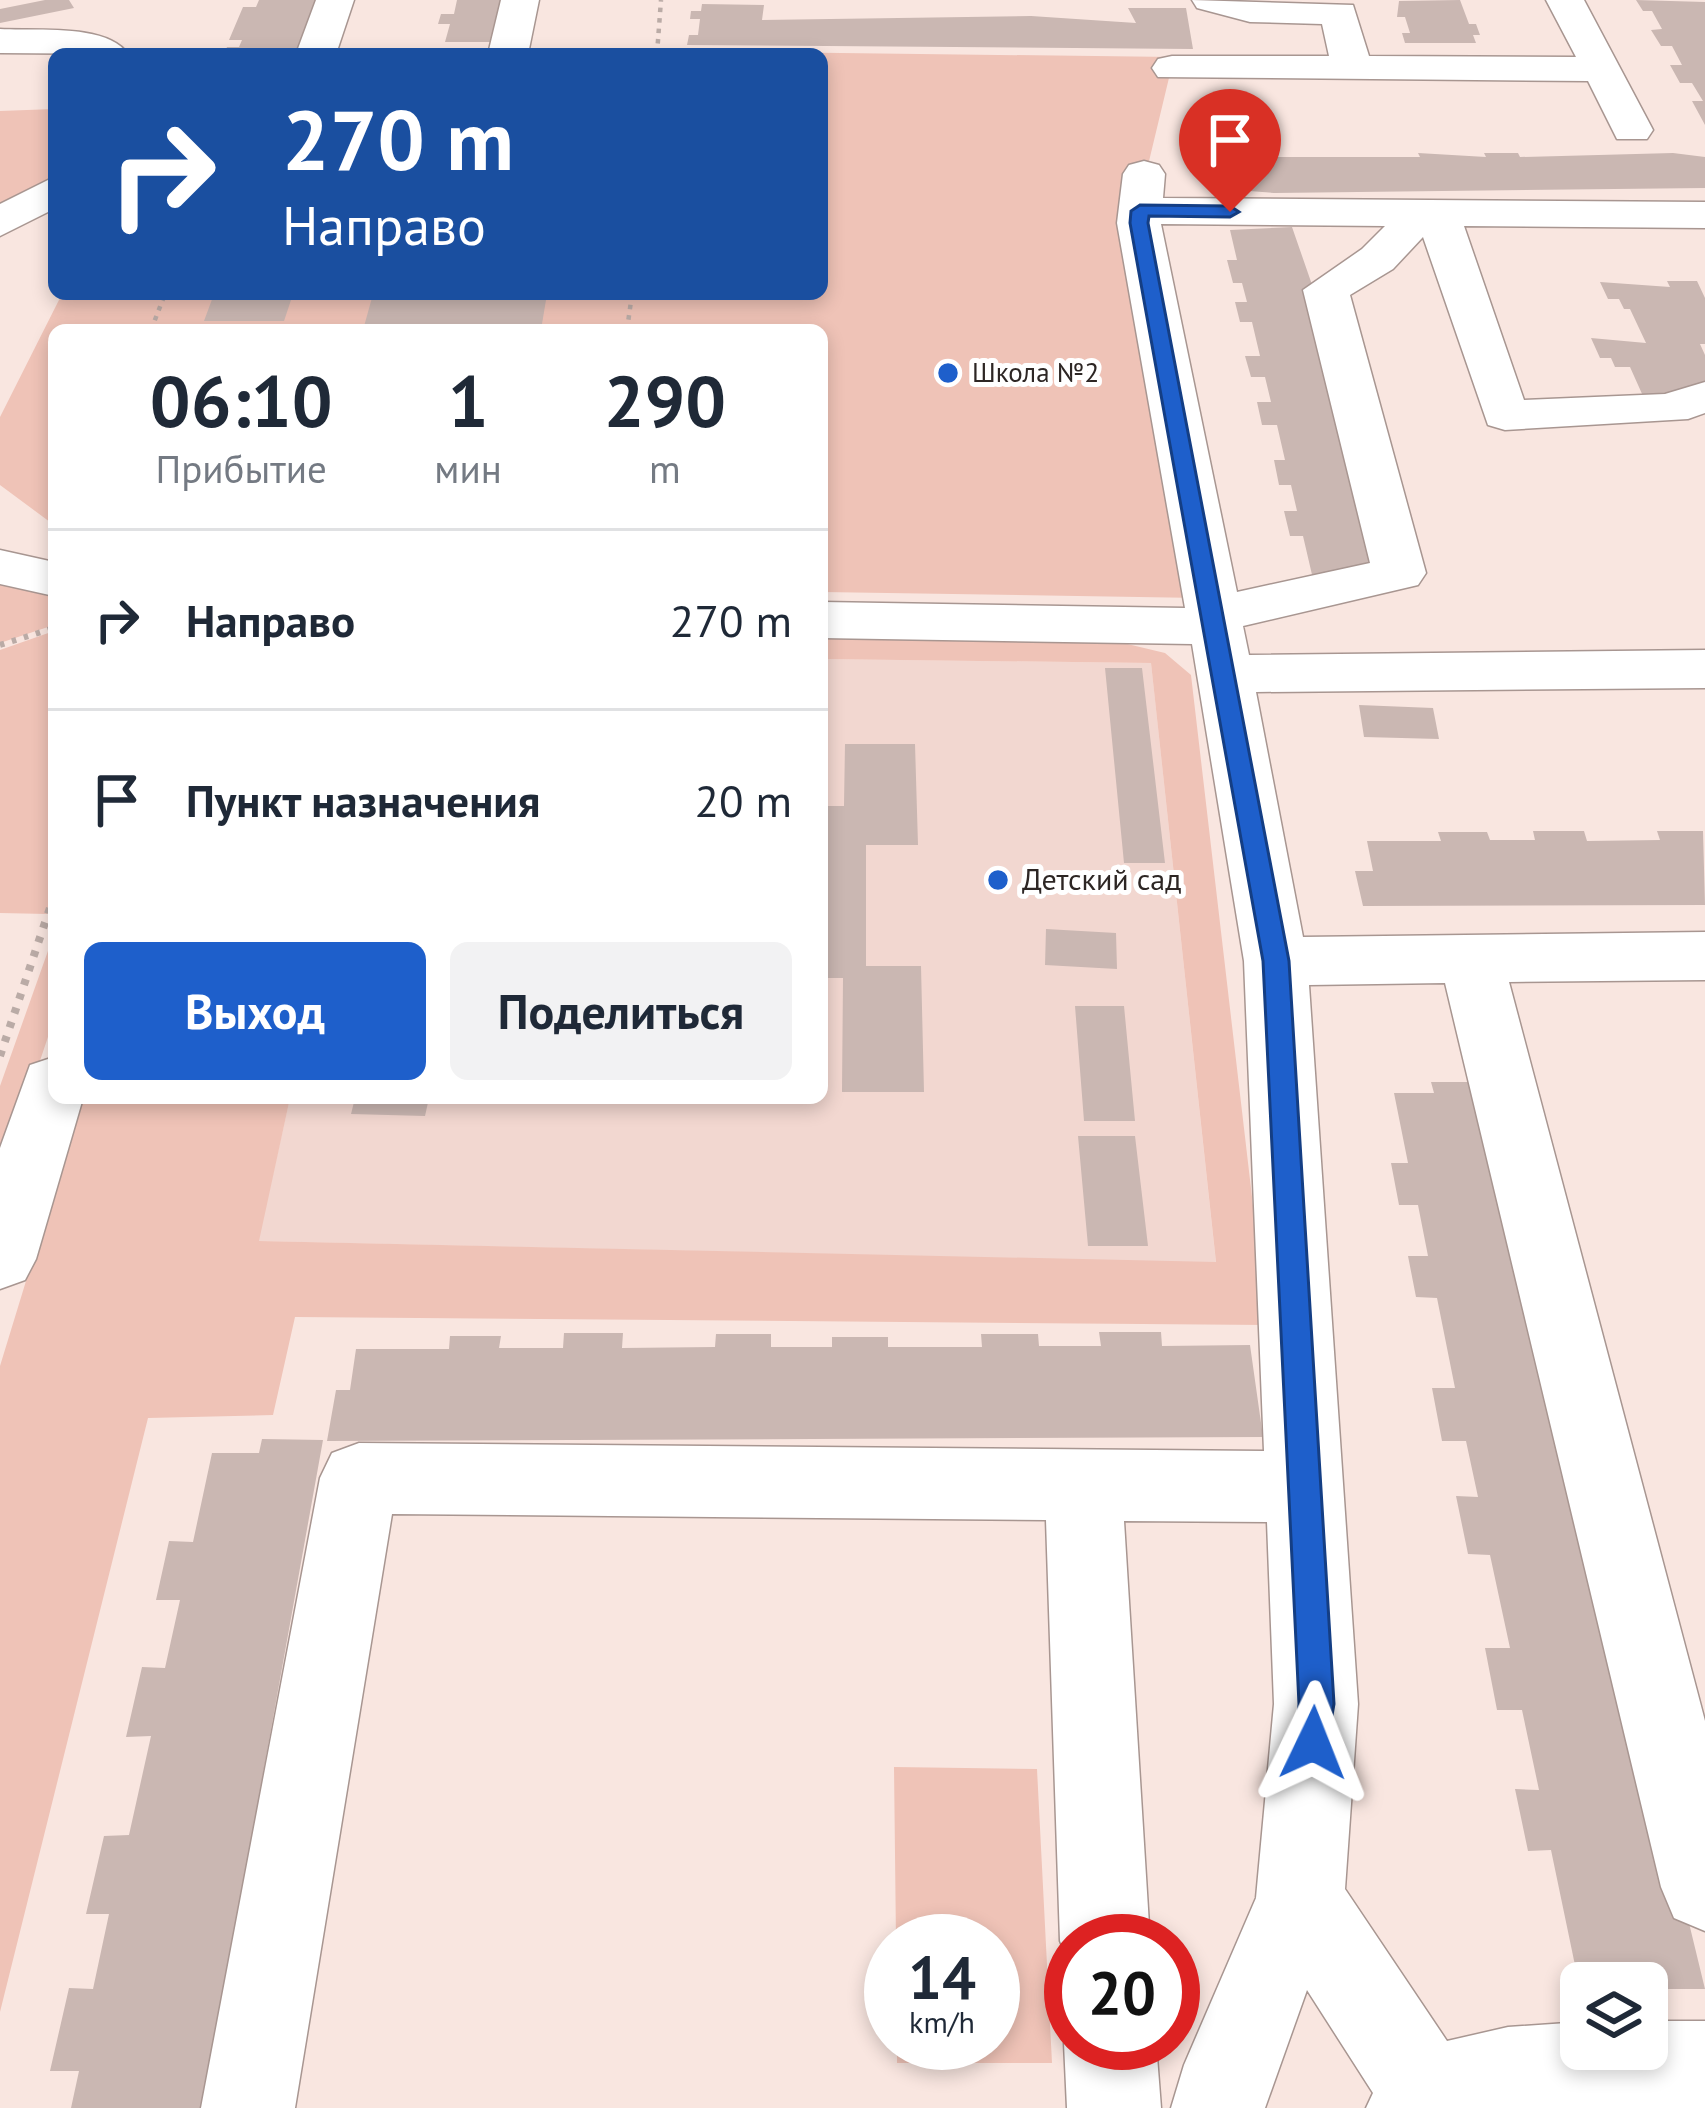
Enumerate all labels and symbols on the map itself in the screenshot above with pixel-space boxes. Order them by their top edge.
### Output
pin [1179,89,1281,212]
place label: Школа №2 [972,355,1099,389]
marker: Школа №2 [935,360,961,386]
place label: Детский сад [1022,859,1181,898]
marker: Детский сад [985,867,1011,893]
position arrow [1250,1680,1376,1806]
speed limit sign: 20 [1044,1914,1200,2070]

